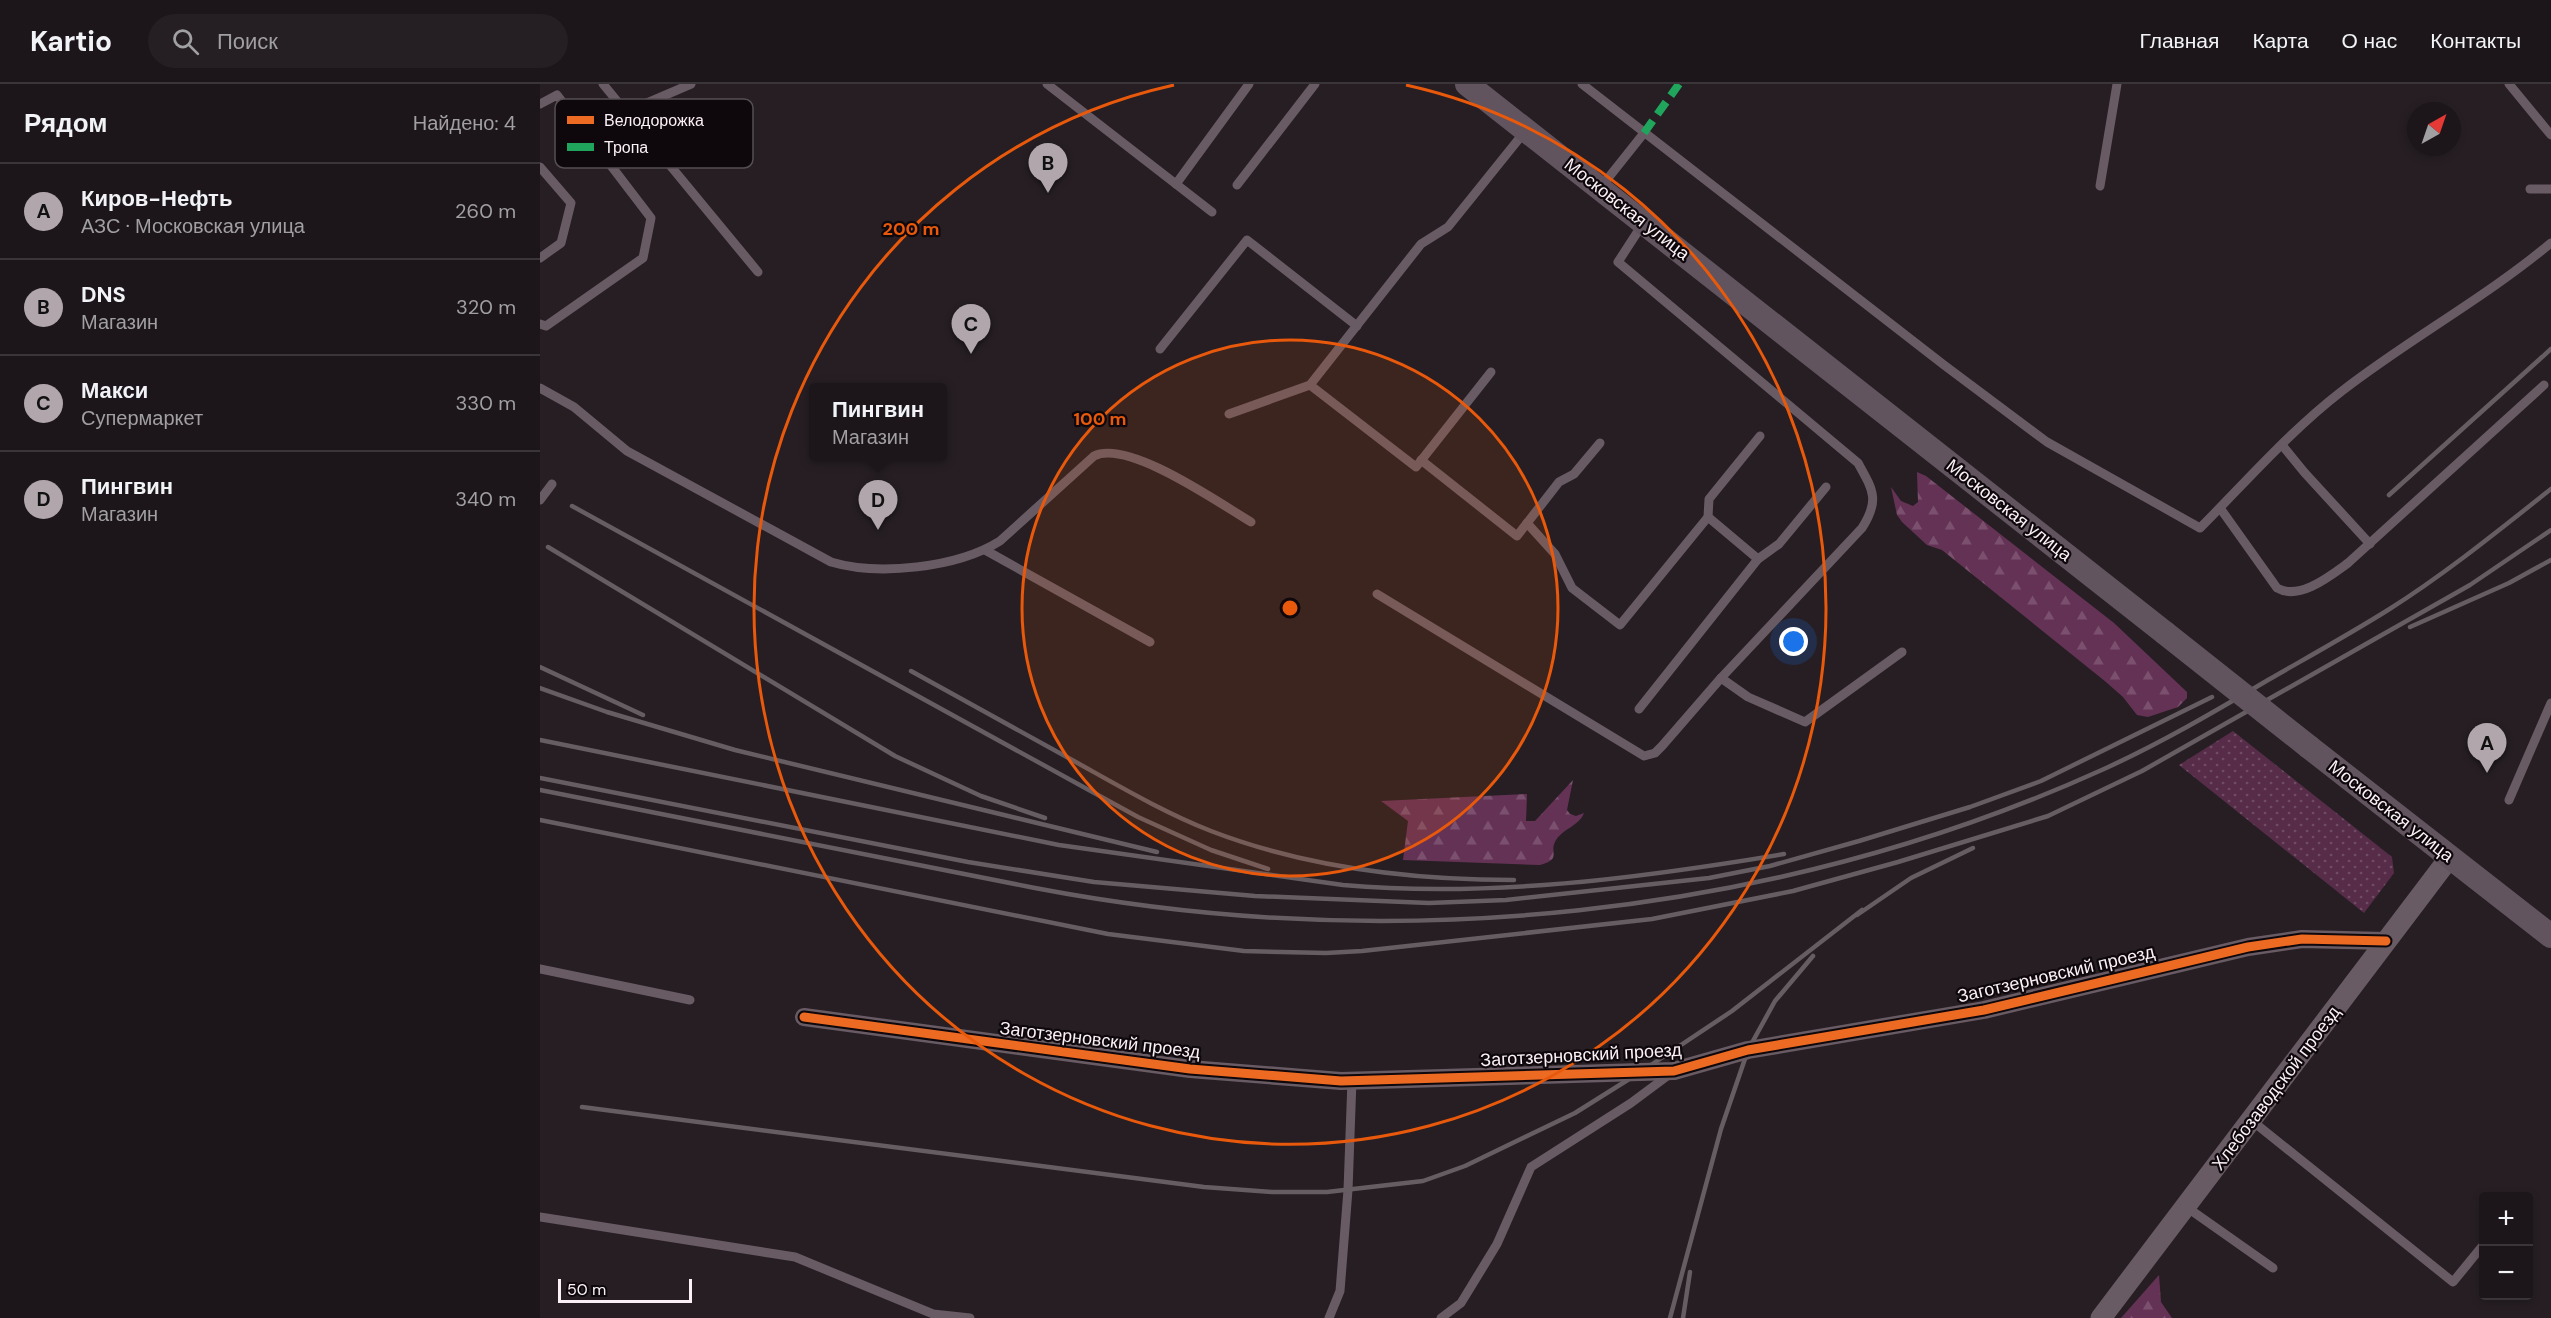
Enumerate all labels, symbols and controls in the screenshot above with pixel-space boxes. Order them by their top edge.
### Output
search box [148,14,568,68]
text: Kartio [30,23,112,60]
icon: search [169,25,202,58]
text: Поиск [217,27,278,56]
text: Главная [2139,27,2219,55]
text: Карта [2252,27,2309,55]
text: О нас [2342,27,2397,55]
text: Контакты [2430,27,2521,55]
legend [555,99,753,168]
north arrow [2407,102,2461,156]
text: Рядом [24,106,107,140]
text: Найдено: 4 [413,110,516,136]
text: Велодорожка [604,110,704,131]
text: Тропа [604,137,648,158]
pin: B [1028,144,1068,193]
street label: Московская улица [1559,152,1695,266]
text: Киров-Нефть [81,184,232,213]
text: A [36,198,51,224]
text: 260 m [455,198,516,224]
text: АЗС · Московская улица [81,213,305,239]
text: 200 m [883,217,939,241]
text: DNS [81,280,126,309]
text: B [37,294,50,320]
text: 320 m [456,294,516,320]
pin: C [952,304,990,354]
text: Магазин [81,309,158,335]
text: Макси [81,376,148,405]
popup [809,383,947,461]
text: C [36,390,51,416]
text: 330 m [456,390,516,416]
text: Пингвин [832,395,924,424]
text: Супермаркет [81,405,203,431]
text: 100 m [1073,407,1127,431]
text: Магазин [832,424,909,450]
street label: Московская улица [1941,453,2077,567]
text: Пингвин [81,472,173,501]
pin: D [858,480,898,530]
text: D [36,486,51,512]
text: 340 m [455,486,516,512]
text: Магазин [81,501,158,527]
centre of rings [1280,598,1300,618]
your location [1779,627,1808,656]
pin: A [2468,724,2506,773]
street label: Московская улица [2323,754,2459,868]
street label: Заготзерновский проезд [1955,939,2158,1008]
street label: Хлебозаводской проезд [2206,1001,2346,1175]
street label: Заготзерновский проезд [998,1016,1202,1064]
street label: Заготзерновский проезд [1480,1038,1683,1072]
map controls [2479,1192,2533,1300]
button: + [2479,1192,2533,1246]
button: − [2479,1246,2533,1300]
scale bar [558,1276,692,1304]
text: 50 m [567,1279,606,1300]

